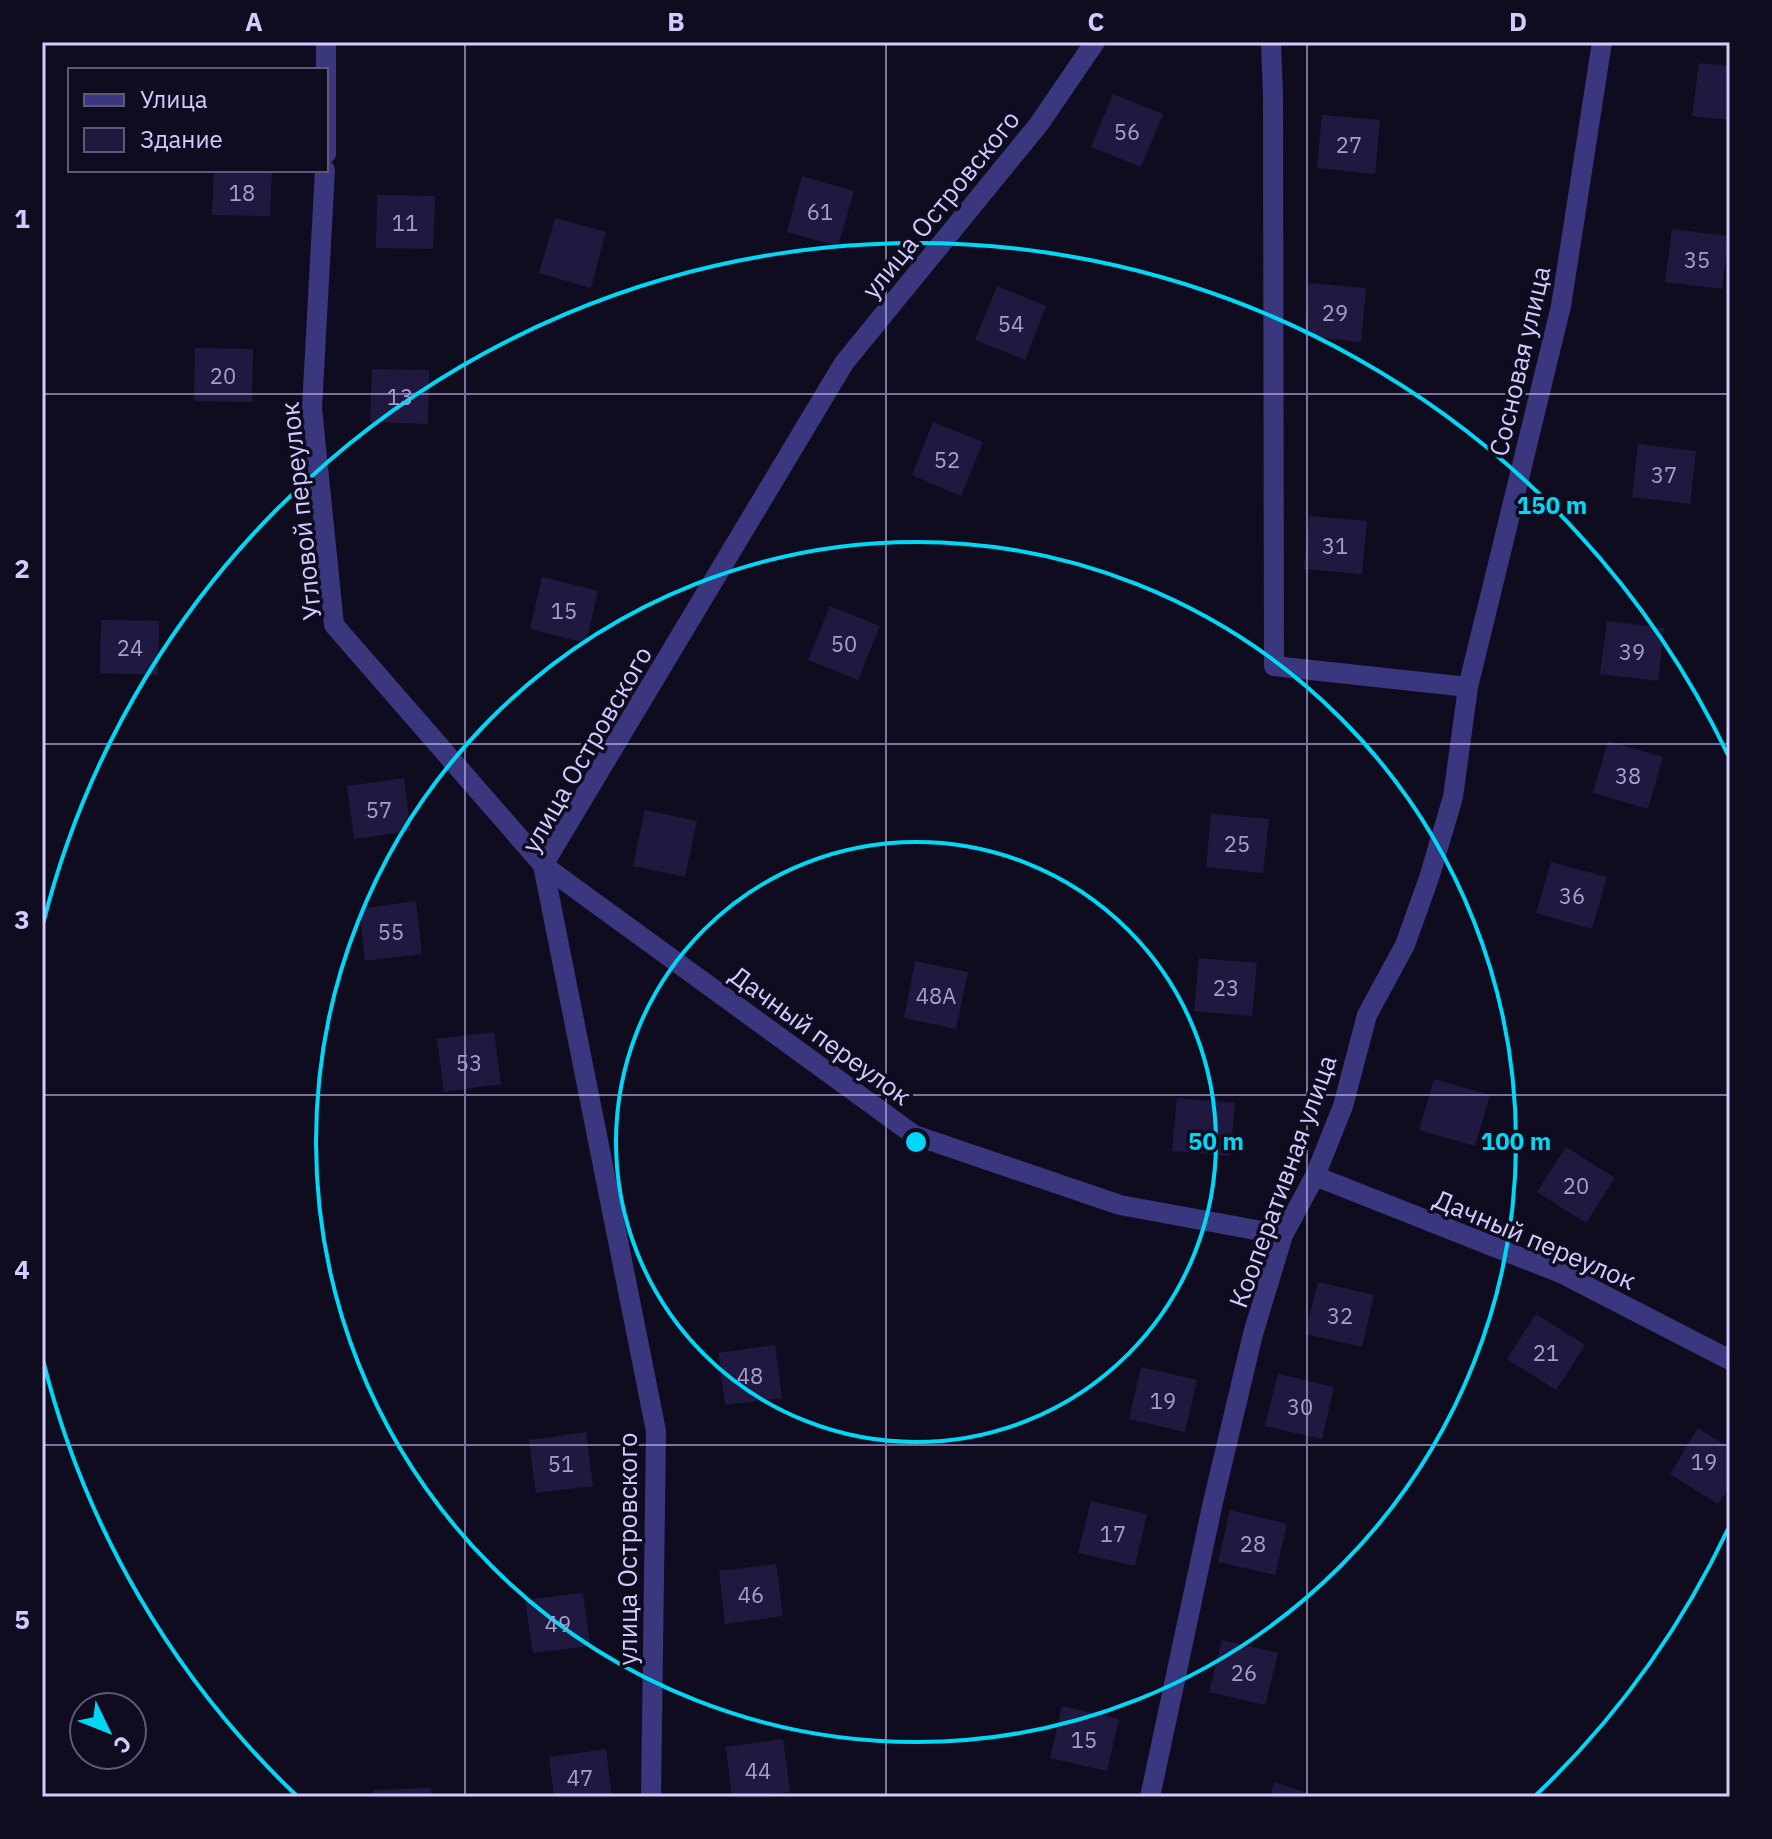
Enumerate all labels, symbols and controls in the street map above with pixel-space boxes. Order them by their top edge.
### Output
text: A [245,4,263,38]
text: B [667,4,685,38]
text: C [1088,4,1105,38]
text: D [1509,4,1527,38]
legend [68,68,328,172]
text: Улица [140,83,208,115]
street label: улица Островского [853,103,1027,305]
house number: 56 [1114,117,1140,146]
text: Здание [140,123,223,155]
house number: 27 [1336,130,1362,159]
house number: 18 [229,178,255,207]
house number: 61 [807,197,833,226]
text: 1 [14,201,30,235]
house number: 11 [392,208,418,237]
house number: 35 [1684,245,1710,274]
street label: Сосновая улица [1481,263,1557,459]
house number: 29 [1322,298,1348,327]
house number: 54 [998,309,1024,338]
house number: 20 [210,361,236,390]
house number: 13 [387,382,413,411]
street label: Угловой переулок [272,400,328,622]
house number: 52 [934,445,960,474]
house number: 37 [1651,460,1677,489]
text: 150 m [1517,489,1587,521]
house number: 31 [1322,531,1348,560]
text: 2 [14,551,30,585]
house number: 15 [551,596,577,625]
house number: 50 [831,629,857,658]
house number: 24 [117,633,143,662]
house number: 39 [1619,637,1645,666]
street label: улица Островского [513,640,659,858]
house number: 38 [1615,761,1641,790]
house number: 57 [366,795,392,824]
house number: 25 [1224,829,1250,858]
house number: 36 [1559,881,1585,910]
text: 3 [14,902,30,936]
house number: 55 [378,917,404,946]
street label: Дачный переулок [723,958,919,1112]
house number: 23 [1213,973,1239,1002]
house number: 48А [916,981,956,1010]
house number: 53 [456,1048,482,1077]
street label: Кооперативная улица [1220,1050,1344,1312]
text: 50 m [1188,1125,1244,1157]
text: 100 m [1481,1125,1551,1157]
centre of rings [902,1128,930,1156]
house number: 20 [1563,1171,1589,1200]
street label: Дачный переулок [1429,1181,1641,1297]
text: 4 [14,1252,30,1286]
house number: 32 [1327,1301,1353,1330]
house number: 21 [1533,1338,1559,1367]
house number: 48 [737,1361,763,1390]
house number: 19 [1150,1386,1176,1415]
house number: 30 [1287,1392,1313,1421]
street label: улица Островского [610,1432,644,1666]
house number: 19 [1691,1447,1717,1476]
house number: 51 [548,1449,574,1478]
house number: 17 [1100,1519,1126,1548]
house number: 28 [1240,1529,1266,1558]
house number: 46 [738,1580,764,1609]
text: 5 [14,1602,30,1636]
house number: 49 [545,1609,571,1638]
house number: 26 [1231,1658,1257,1687]
north arrow [68,1691,148,1771]
house number: 15 [1071,1725,1097,1754]
text: С [108,1730,138,1760]
house number: 44 [745,1756,771,1785]
house number: 47 [567,1763,593,1792]

